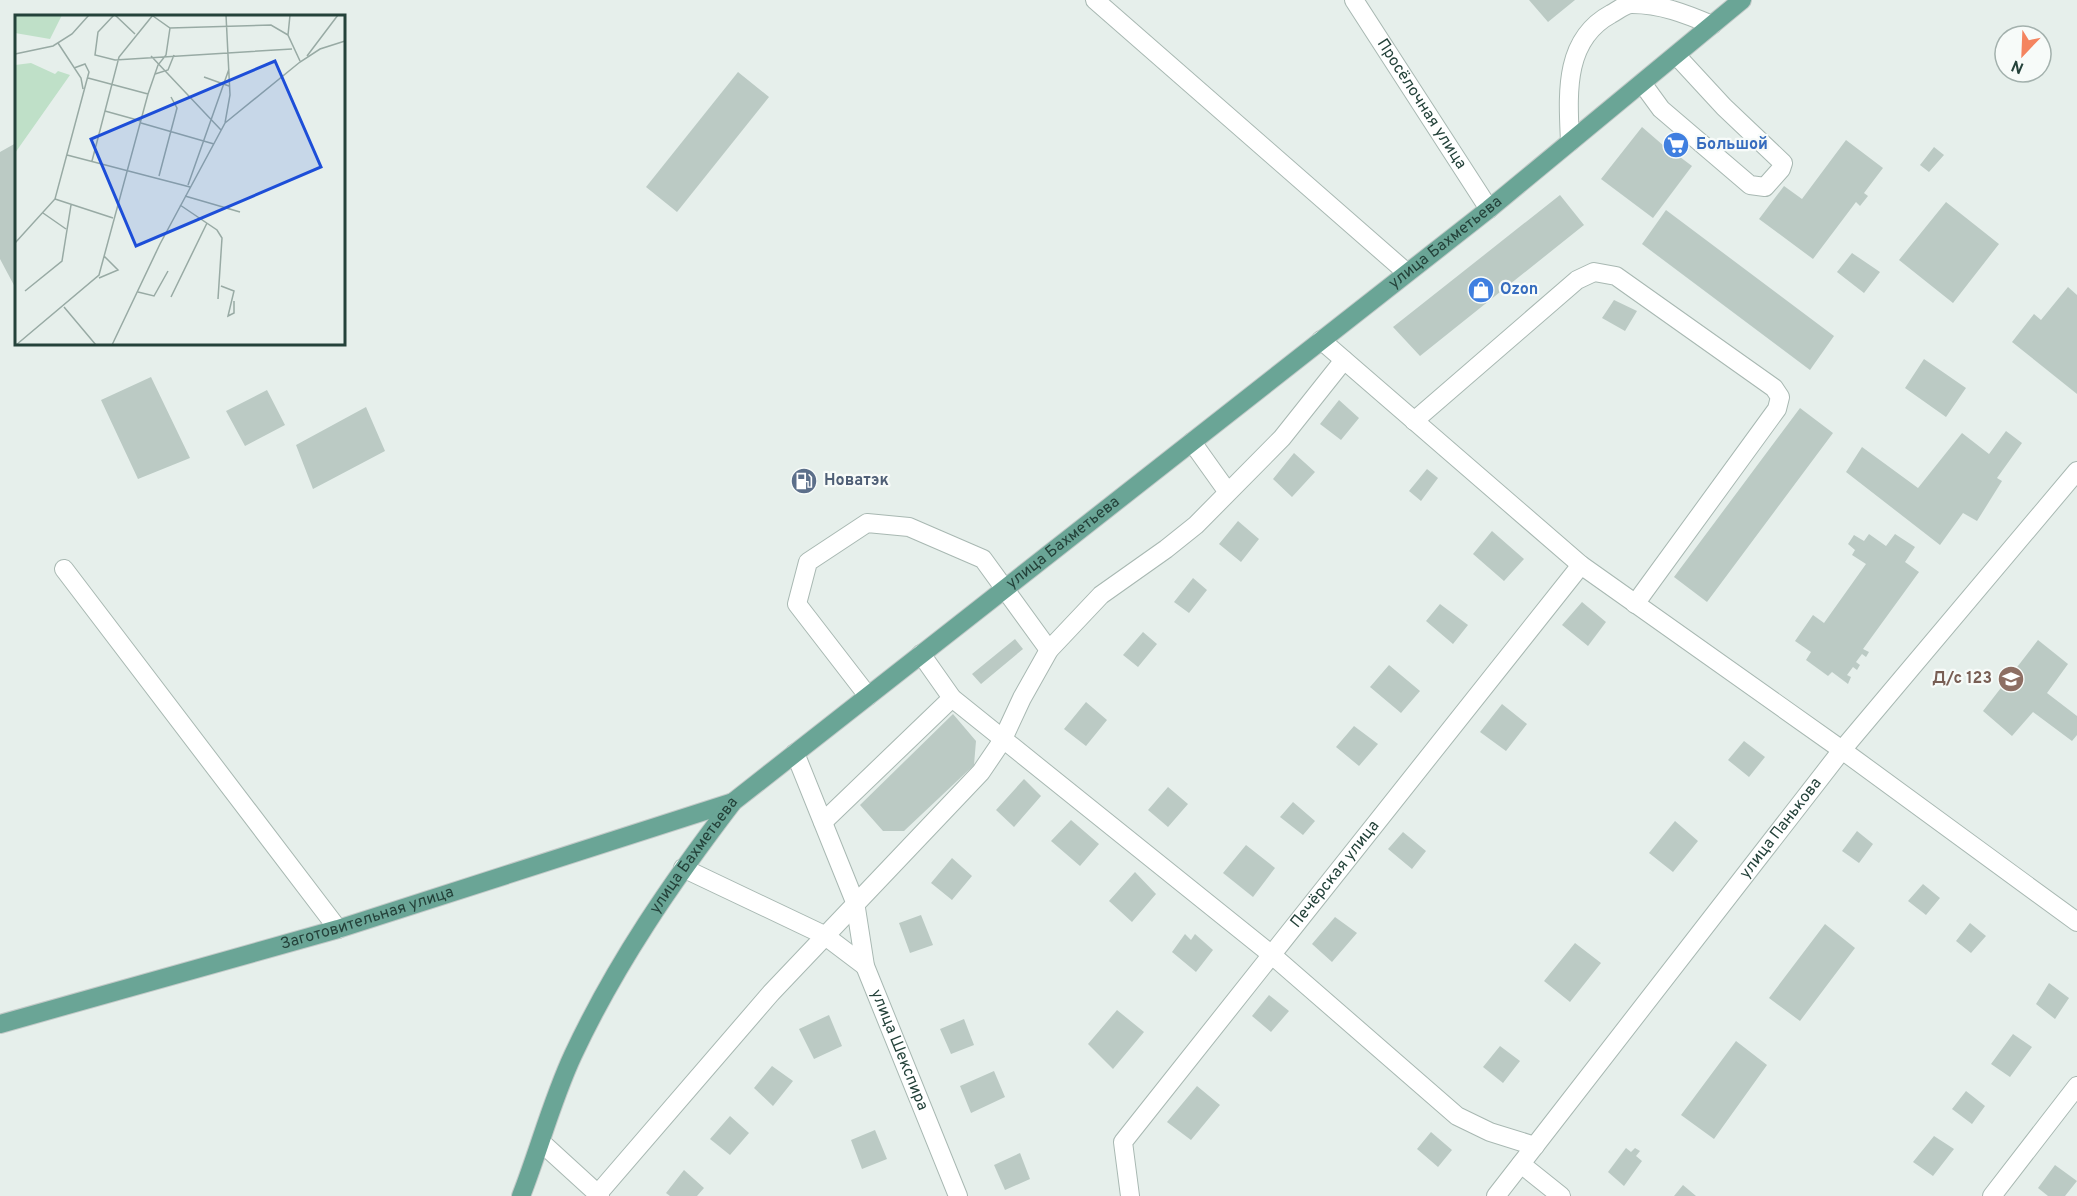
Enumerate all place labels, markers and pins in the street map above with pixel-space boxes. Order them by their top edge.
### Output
supermarket icon: Большой [1661,130,1691,160]
place label: Большой [1696,135,1768,155]
shop icon: Ozon [1466,275,1496,305]
place label: Ozon [1500,280,1538,300]
fuel station icon: Новатэк [789,466,819,496]
place label: Новатэк [824,471,889,491]
school or university icon: Д/с 123 [1996,664,2026,694]
place label: Д/с 123 [1932,669,1992,689]

